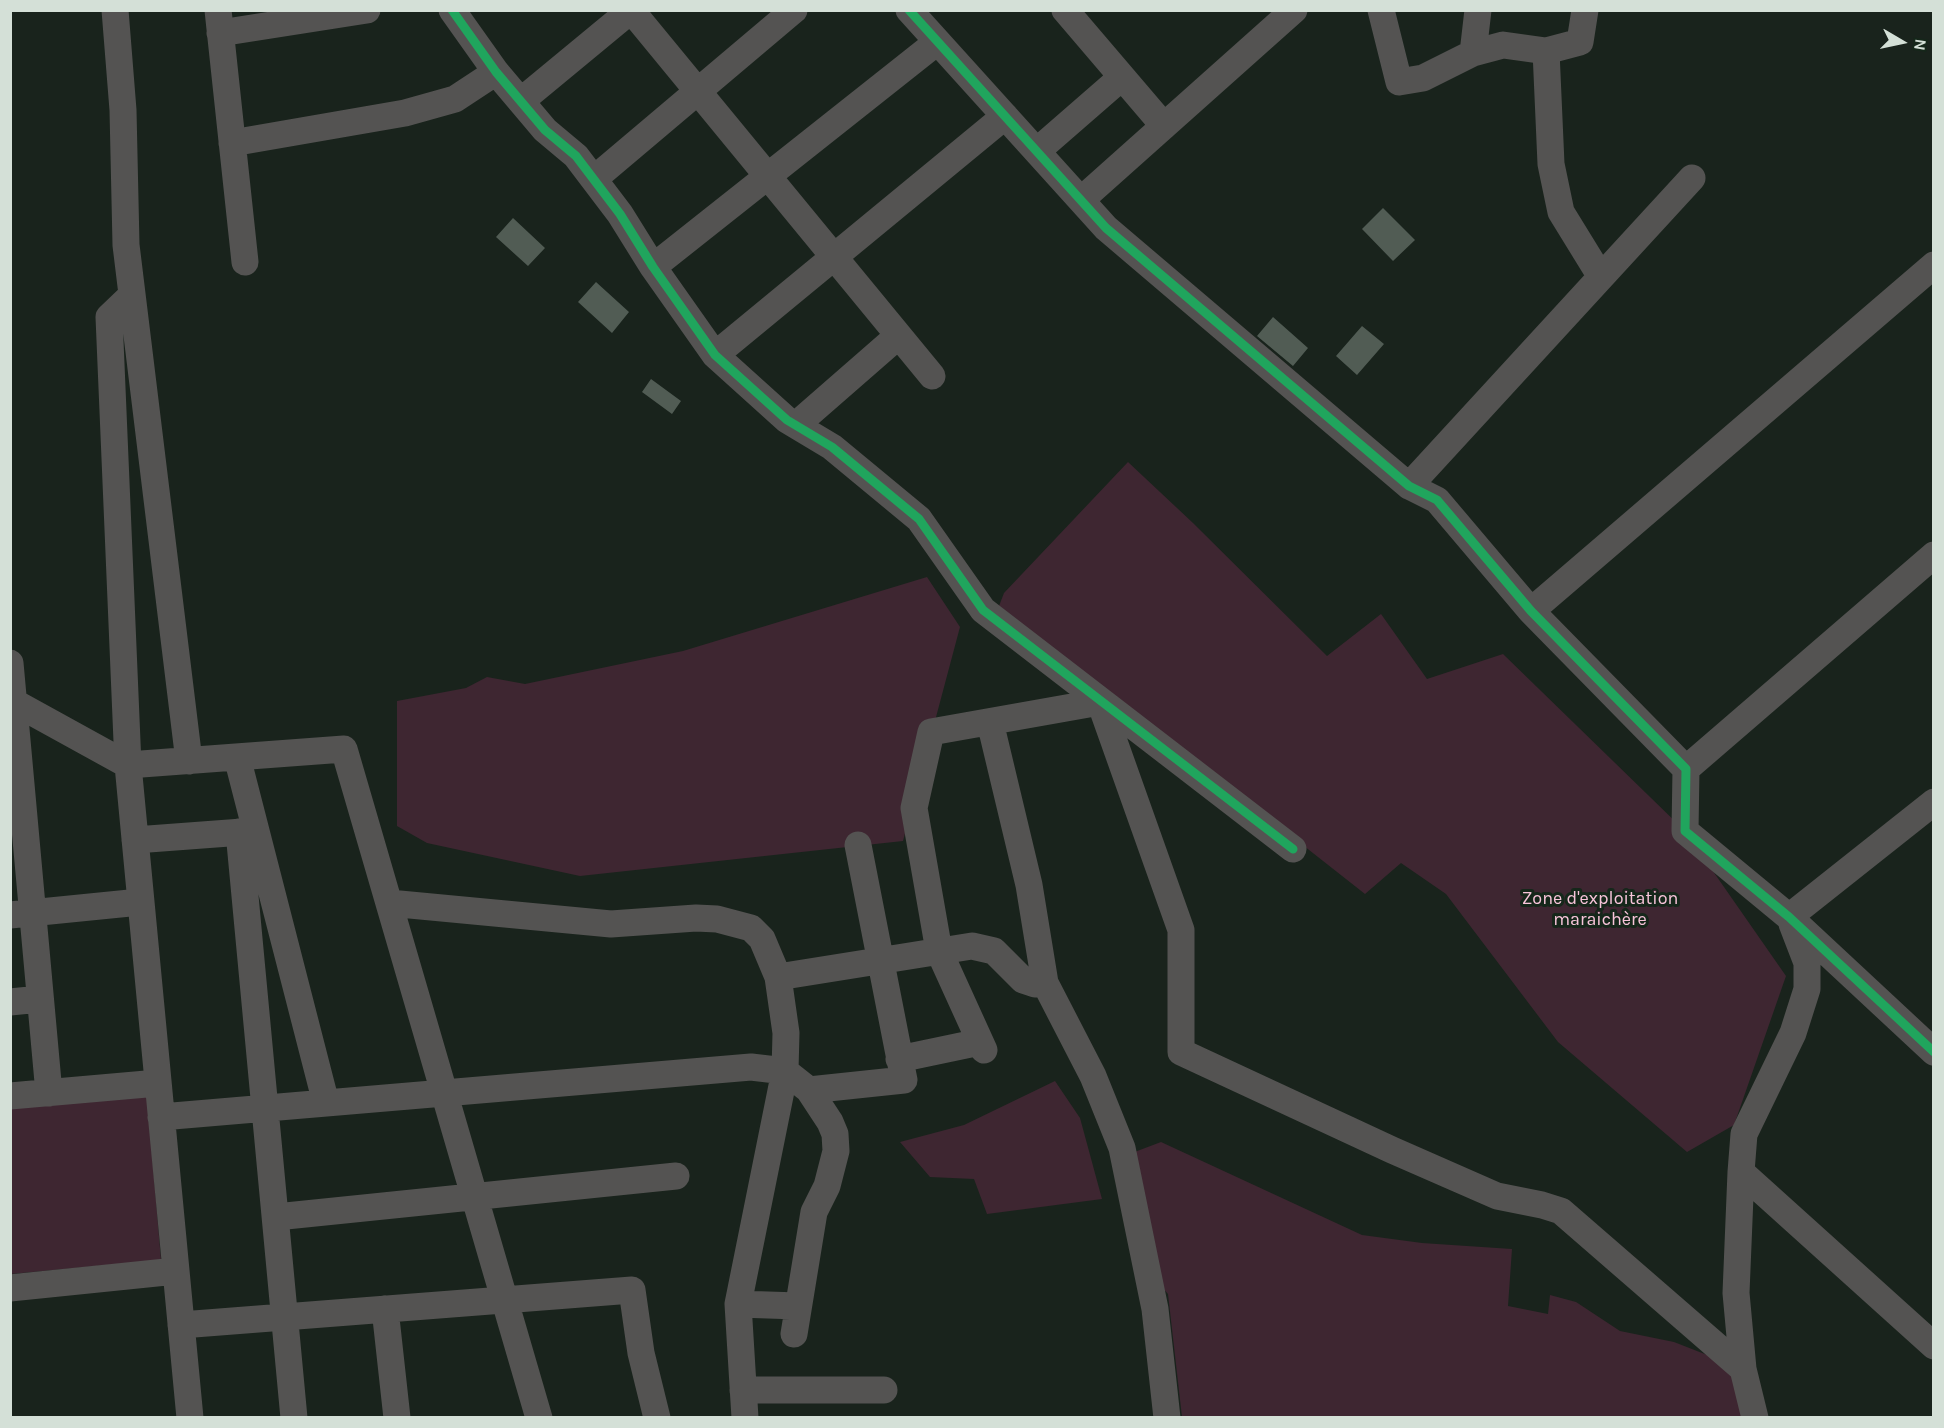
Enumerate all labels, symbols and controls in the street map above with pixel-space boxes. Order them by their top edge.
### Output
north arrow [1872,12,1932,72]
text: N [1910,38,1931,52]
park label: Zone d'exploitation maraichère [1522,888,1678,930]

